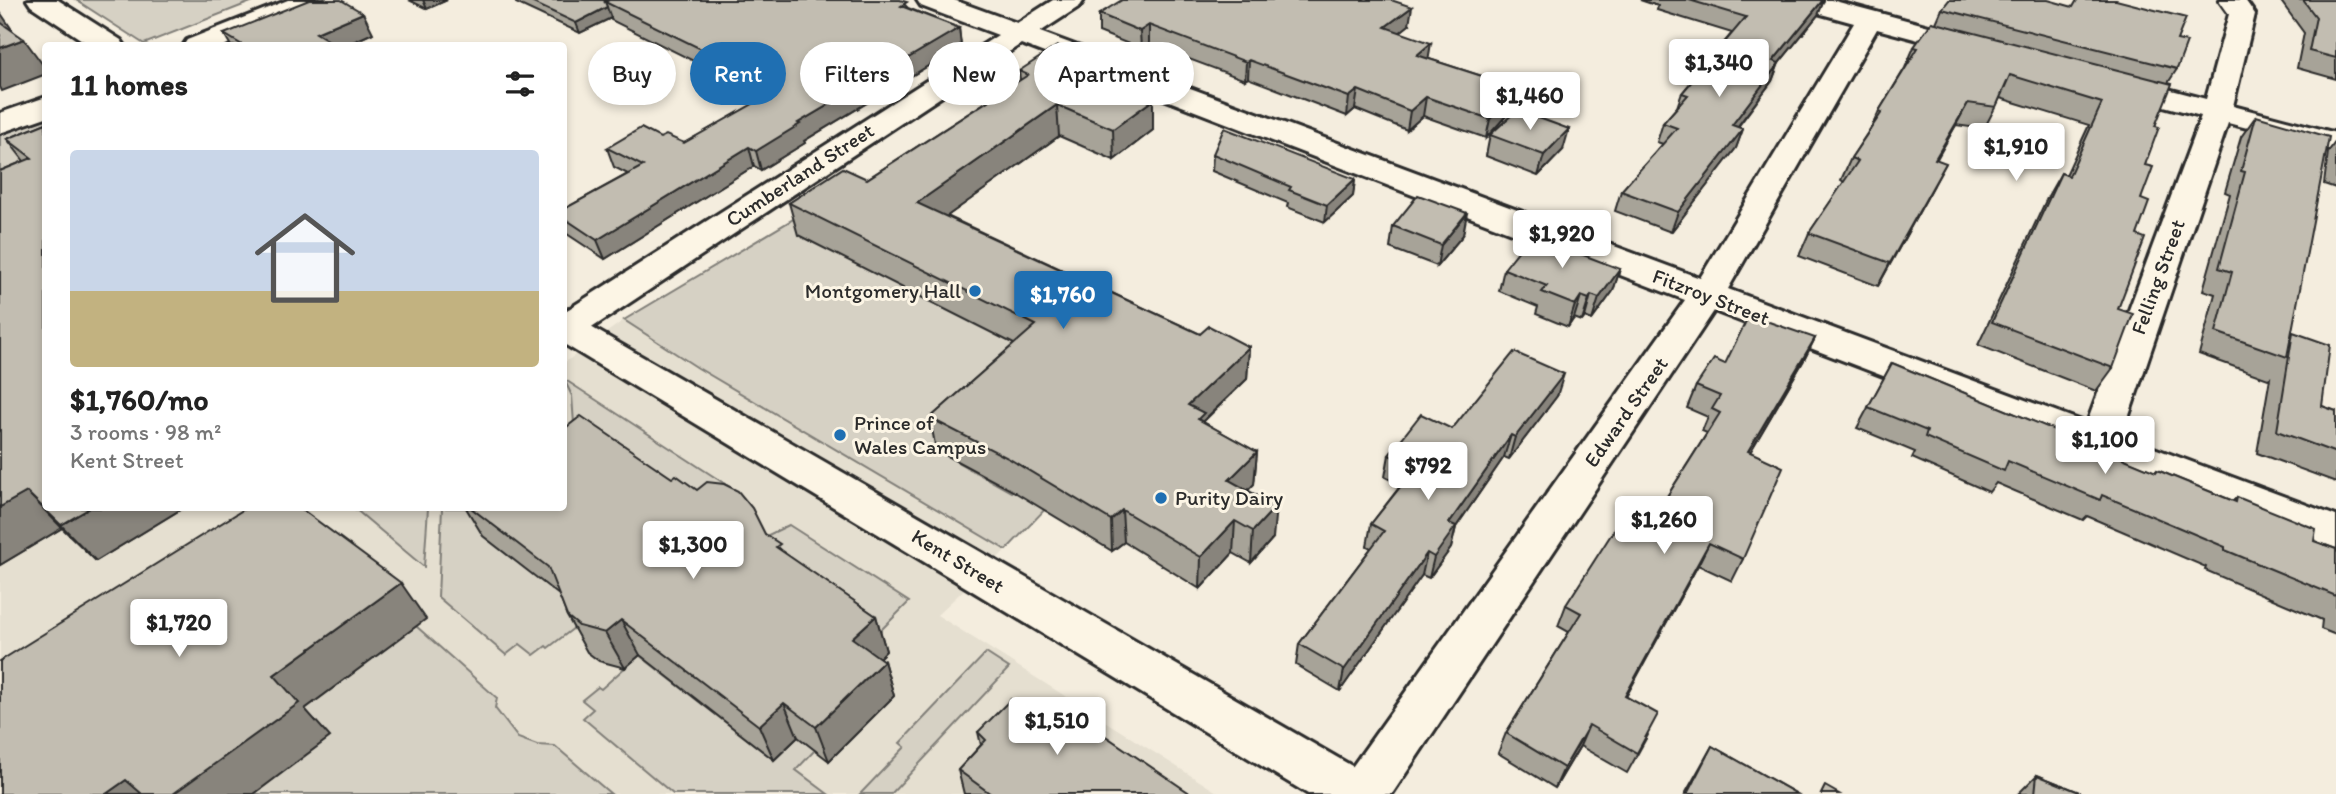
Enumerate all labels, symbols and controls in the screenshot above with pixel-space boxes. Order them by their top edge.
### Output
pin: $1,340 [1662,40,1776,99]
chip: Buy [588,42,676,105]
chip: Rent [690,42,786,105]
chip: Filters [800,42,914,105]
chip: New [928,42,1020,105]
chip: Apartment [1034,42,1194,105]
text: $1,340 [1685,48,1753,76]
icon: filters [501,65,539,103]
text: 11 homes [70,66,188,103]
pin: $1,460 [1473,72,1587,132]
text: $1,460 [1496,81,1564,109]
street label: Cumberland Street [721,117,879,232]
pin: $1,910 [1959,124,2073,183]
text: $1,910 [1984,132,2048,160]
icon: home [242,195,368,321]
pin: $1,920 [1505,210,1619,270]
street label: Felling Street [2125,216,2190,338]
text: $1,920 [1529,219,1595,247]
street label: Fitzroy Street [1649,263,1773,330]
pin: $1,760 [1006,272,1120,331]
place label: Montgomery Hall [805,278,961,303]
text: $1,760 [1030,280,1096,308]
marker: Montgomery Hall [967,283,983,299]
street label: Edward Street [1578,352,1673,472]
text: $1,760/mo [70,381,209,418]
place label: Prince of Wales Campus [854,410,986,459]
pin: $1,100 [2048,416,2162,476]
text: 3 rooms · 98 m² [70,418,221,446]
text: $1,100 [2072,425,2138,453]
marker: Prince of Wales Campus [832,427,848,443]
pin: $792 [1387,442,1469,502]
text: Kent Street [70,446,184,474]
text: $792 [1404,451,1452,479]
place label: Purity Dairy [1175,485,1283,510]
marker: Purity Dairy [1153,490,1169,506]
pin: $1,260 [1607,496,1721,556]
text: $1,260 [1631,505,1697,533]
pin: $1,300 [636,522,750,581]
street label: Kent Street [907,523,1009,598]
text: $1,300 [659,530,727,558]
pin: $1,720 [122,600,236,659]
text: $1,720 [146,608,212,636]
pin: $1,510 [1000,698,1114,757]
text: $1,510 [1025,706,1089,734]

